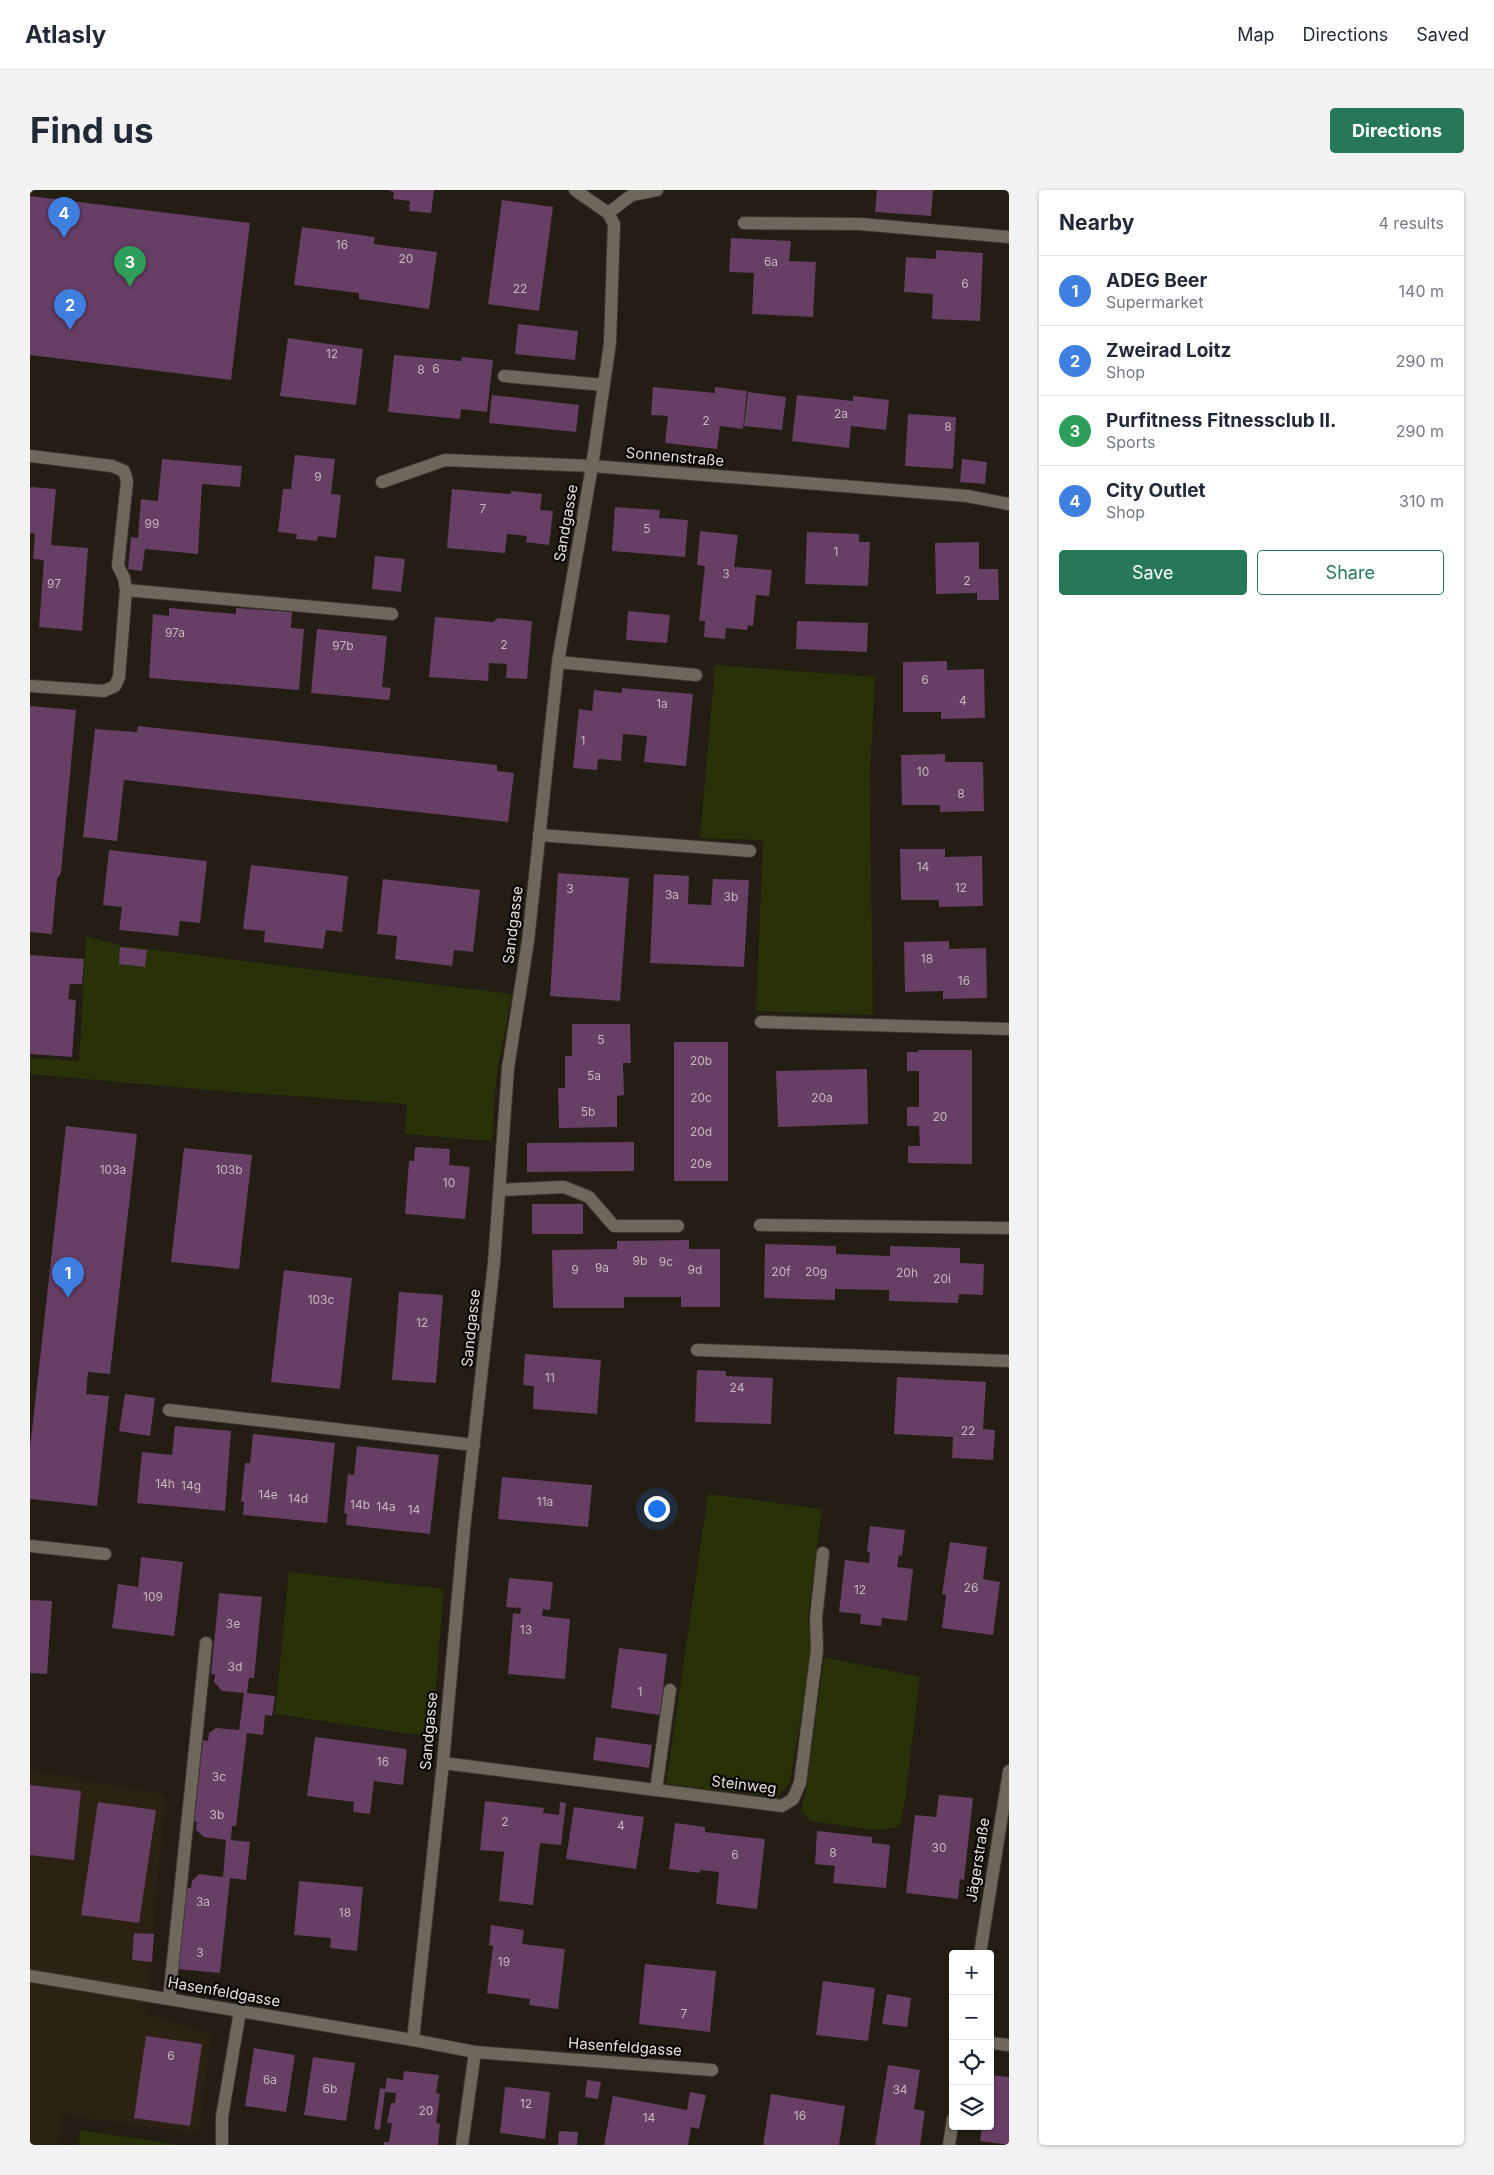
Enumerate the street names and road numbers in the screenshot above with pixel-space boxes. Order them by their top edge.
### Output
street label: Sonnenstraße [625,443,725,470]
street label: Sandgasse [549,483,582,563]
street label: Sandgasse [498,885,527,965]
street label: Sandgasse [457,1288,484,1368]
street label: Sandgasse [416,1691,441,1771]
street label: Steinweg [710,1771,778,1798]
street label: Jägerstraße [961,1816,994,1904]
street label: Hasenfeldgasse [166,1972,282,2011]
street label: Hasenfeldgasse [568,2033,683,2060]

